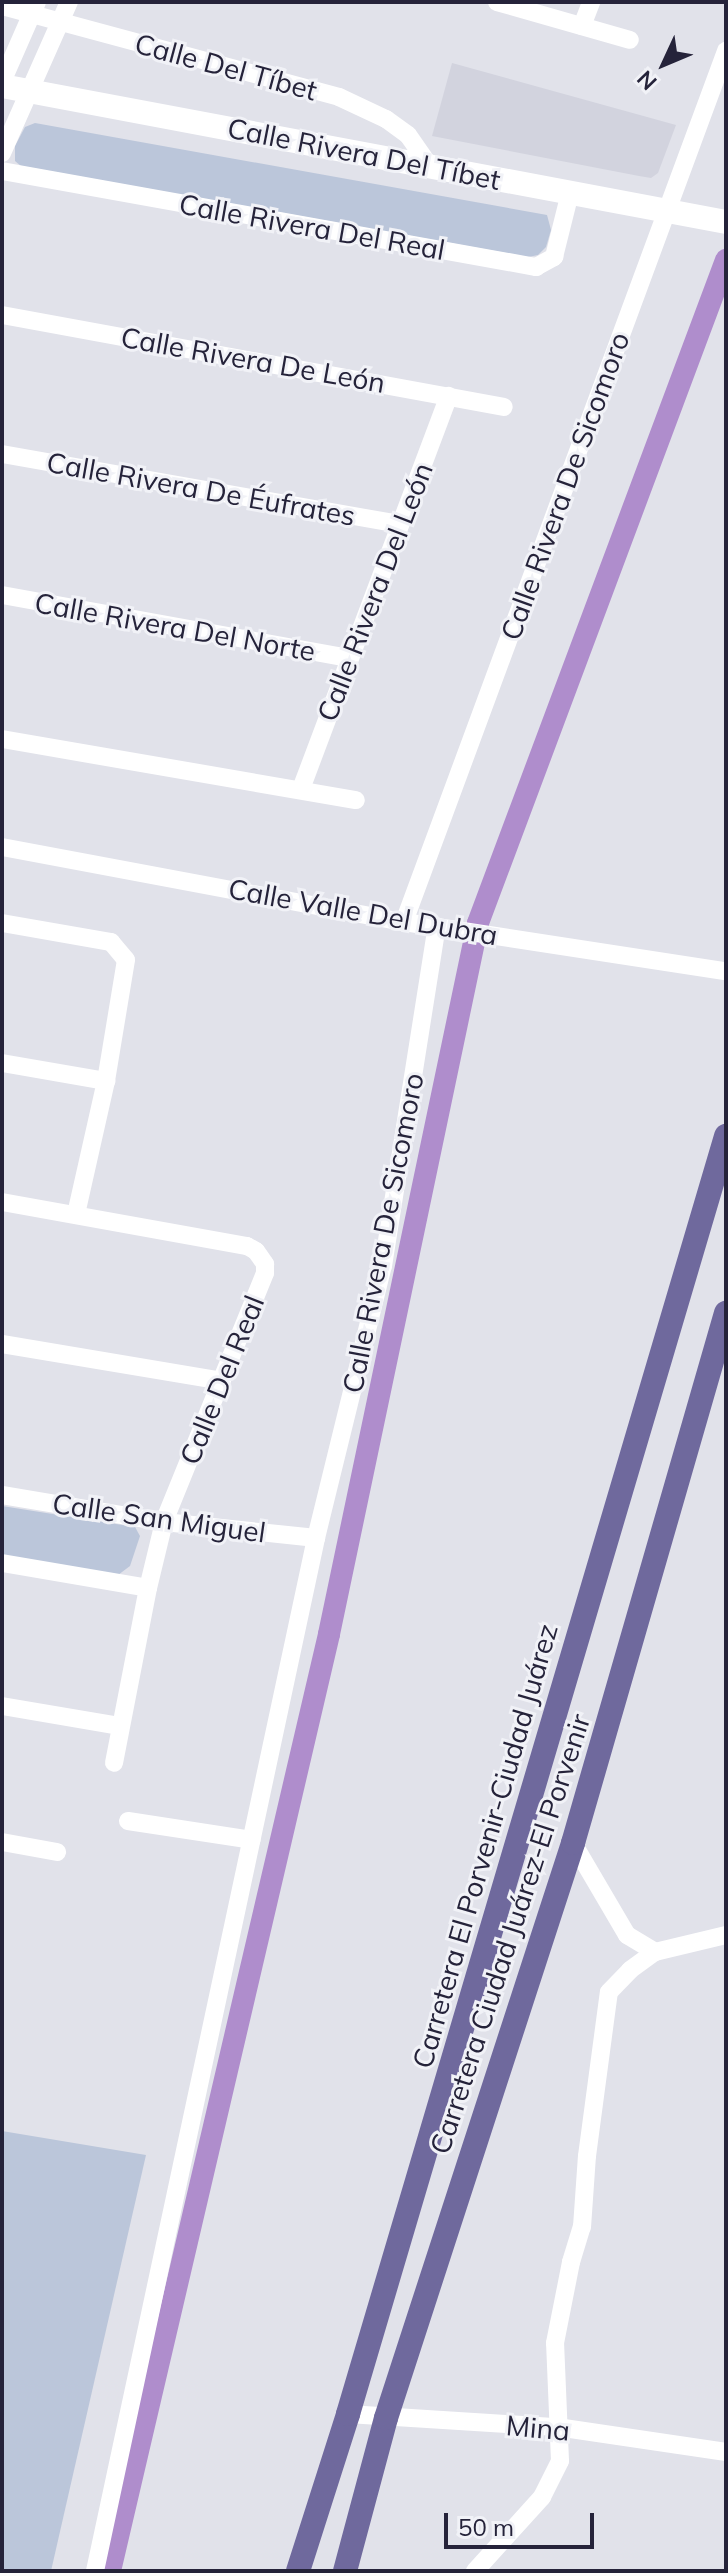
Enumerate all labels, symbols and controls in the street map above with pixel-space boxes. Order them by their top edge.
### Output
north arrow [624,24,704,104]
street label: Calle Del Tíbet [131,27,321,107]
text: N [631,65,663,96]
street label: Calle Rivera Del Tíbet [225,111,503,197]
street label: Calle Rivera Del Real [176,187,448,267]
street label: Calle Rivera De León [118,320,388,400]
street label: Calle Rivera De Sicomoro [494,328,636,644]
street label: Calle Rivera De Éufrates [44,445,358,533]
street label: Calle Rivera Del León [310,458,440,726]
street label: Calle Rivera Del Norte [32,586,318,668]
street label: Calle Valle Del Dubra [226,872,500,952]
street label: Calle Rivera De Sicomoro [335,1070,431,1396]
street label: Calle Del Real [173,1291,271,1469]
street label: Calle San Miguel [50,1486,268,1550]
street label: Carretera El Porvenir-Ciudad Juárez [405,1620,565,2072]
street label: Carretera Ciudad Juárez-El Porvenir [423,1710,597,2158]
street label: Mina [505,2408,571,2448]
scale bar [448,2497,598,2547]
text: 50 m [458,2512,514,2542]

